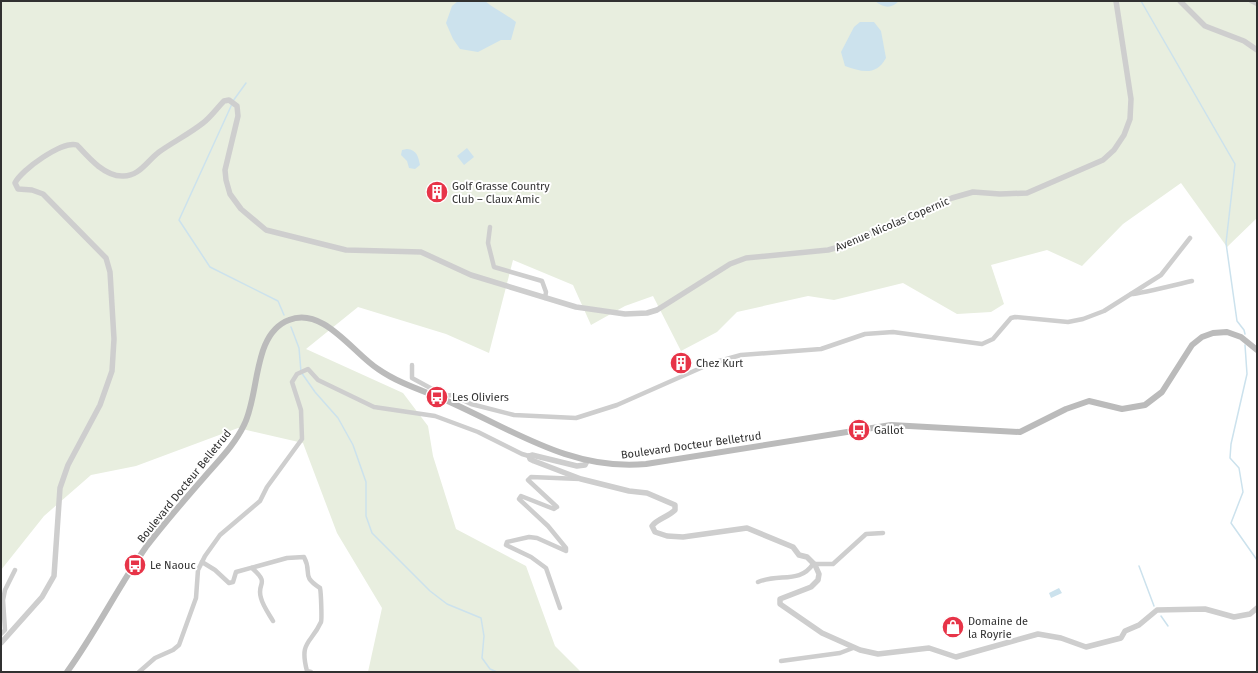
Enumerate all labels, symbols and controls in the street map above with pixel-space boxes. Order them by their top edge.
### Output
building icon: Golf Grasse Country Club – Claux Amic [424,179,450,205]
place label: Golf Grasse Country Club – Claux Amic [452,180,550,206]
street label: Avenue Nicolas Copernic [833,195,951,254]
building icon: Chez Kurt [668,350,694,376]
place label: Chez Kurt [696,357,743,370]
bus stop icon: Les Oliviers [424,384,450,410]
place label: Les Oliviers [452,391,509,404]
bus stop icon: Gallot [846,417,872,443]
place label: Gallot [874,424,904,437]
street label: Boulevard Docteur Belletrud [135,427,234,545]
street label: Boulevard Docteur Belletrud [620,429,762,462]
bus stop icon: Le Naouc [122,552,148,578]
place label: Le Naouc [150,559,196,572]
shop icon: Domaine de la Royrie [940,614,966,640]
place label: Domaine de la Royrie [968,615,1028,641]

